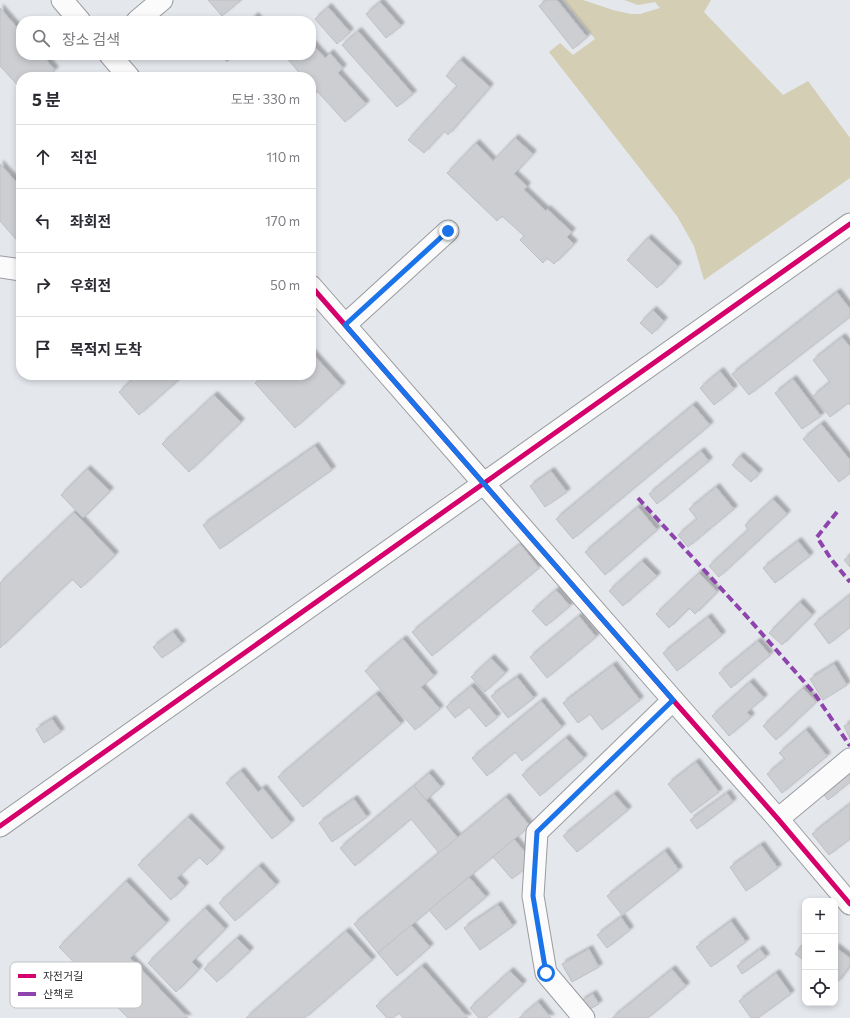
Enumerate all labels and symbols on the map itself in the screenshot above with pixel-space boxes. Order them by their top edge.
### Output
route end [439,222,457,240]
legend [10,962,142,1008]
route start [537,964,555,982]
text: 자전거길 [43,969,83,982]
text: 산책로 [43,987,73,1000]

